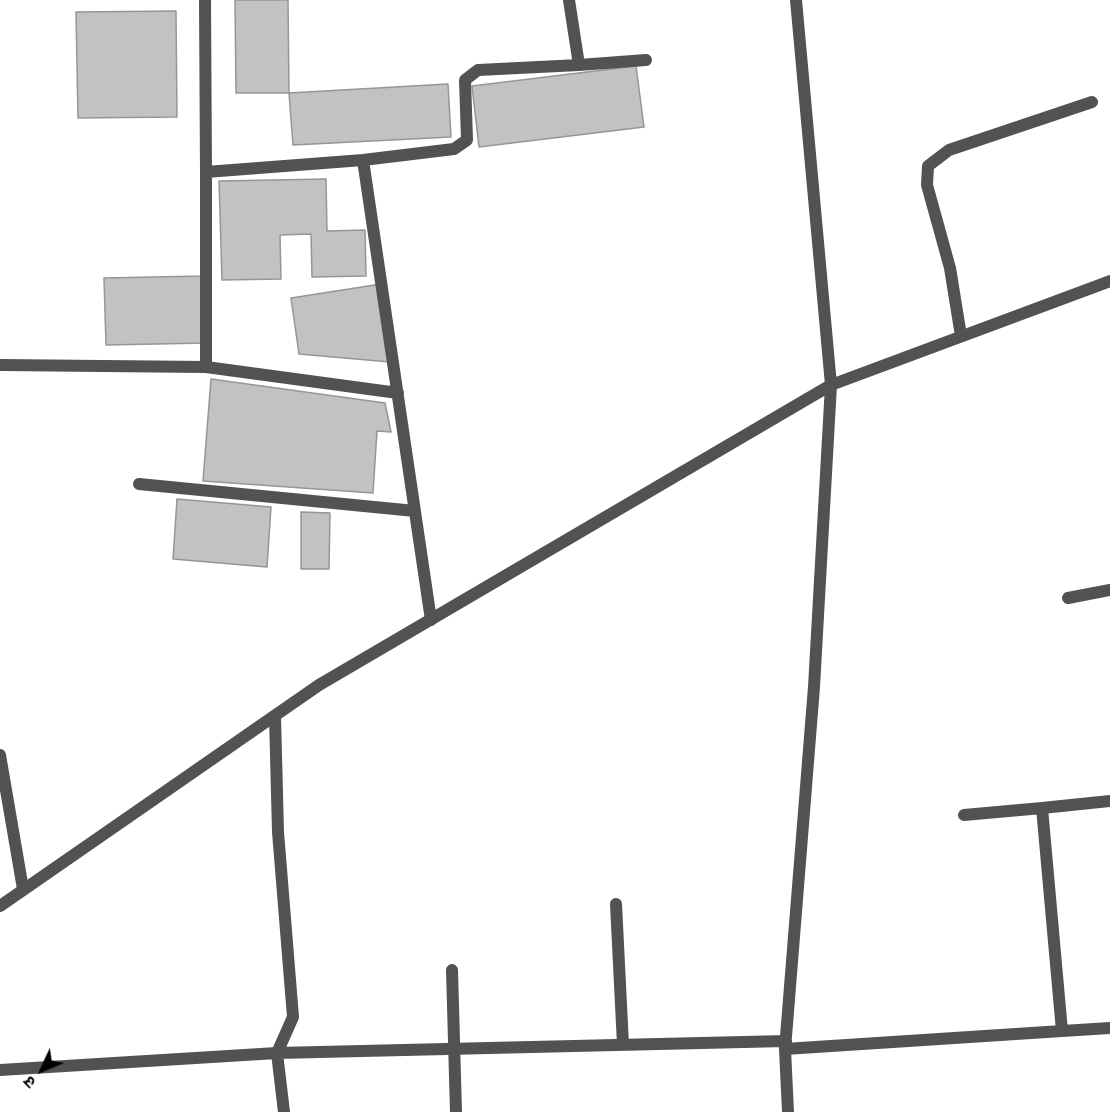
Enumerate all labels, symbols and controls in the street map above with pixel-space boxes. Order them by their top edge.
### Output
north arrow [12,1040,72,1100]
text: उ [19,1073,39,1093]

